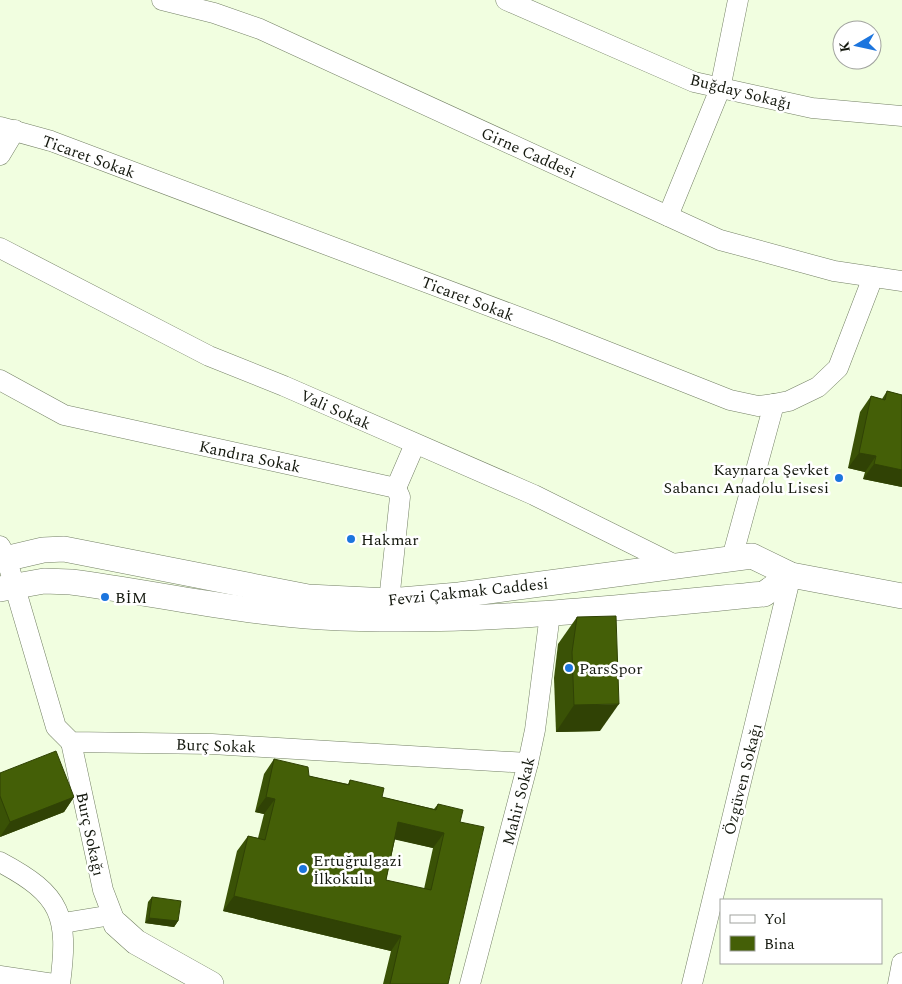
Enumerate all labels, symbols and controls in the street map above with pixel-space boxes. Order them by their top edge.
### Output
north arrow [832,20,882,70]
text: K [833,40,856,54]
street label: Buğday Sokağı [687,68,794,116]
street label: Girne Caddesi [477,121,580,185]
street label: Ticaret Sokak [39,129,139,185]
street label: Ticaret Sokak [418,270,518,328]
street label: Vali Sokak [296,384,375,436]
street label: Kandıra Sokak [197,434,303,479]
place label: Kaynarca Şevket Sabancı Anadolu Lisesi [664,458,829,500]
marker: Kaynarca Şevket Sabancı Anadolu Lisesi [833,472,845,484]
place label: Hakmar [361,528,419,552]
marker: Hakmar [345,533,357,545]
street label: Fevzi Çakmak Caddesi [387,572,549,612]
place label: BİM [115,586,147,610]
marker: BİM [99,591,111,603]
place label: ParsSpor [579,657,643,681]
marker: ParsSpor [563,662,575,674]
street label: Özgüven Sokağı [717,721,768,838]
street label: Burç Sokak [175,733,257,759]
street label: Mahir Sokak [496,754,542,848]
street label: Burç Sokağı [69,790,111,878]
place label: Ertuğrulgazi İlkokulu [313,849,402,891]
marker: Ertuğrulgazi İlkokulu [297,863,309,875]
legend [720,899,882,964]
text: Yol [764,908,786,931]
text: Bina [764,933,795,956]

